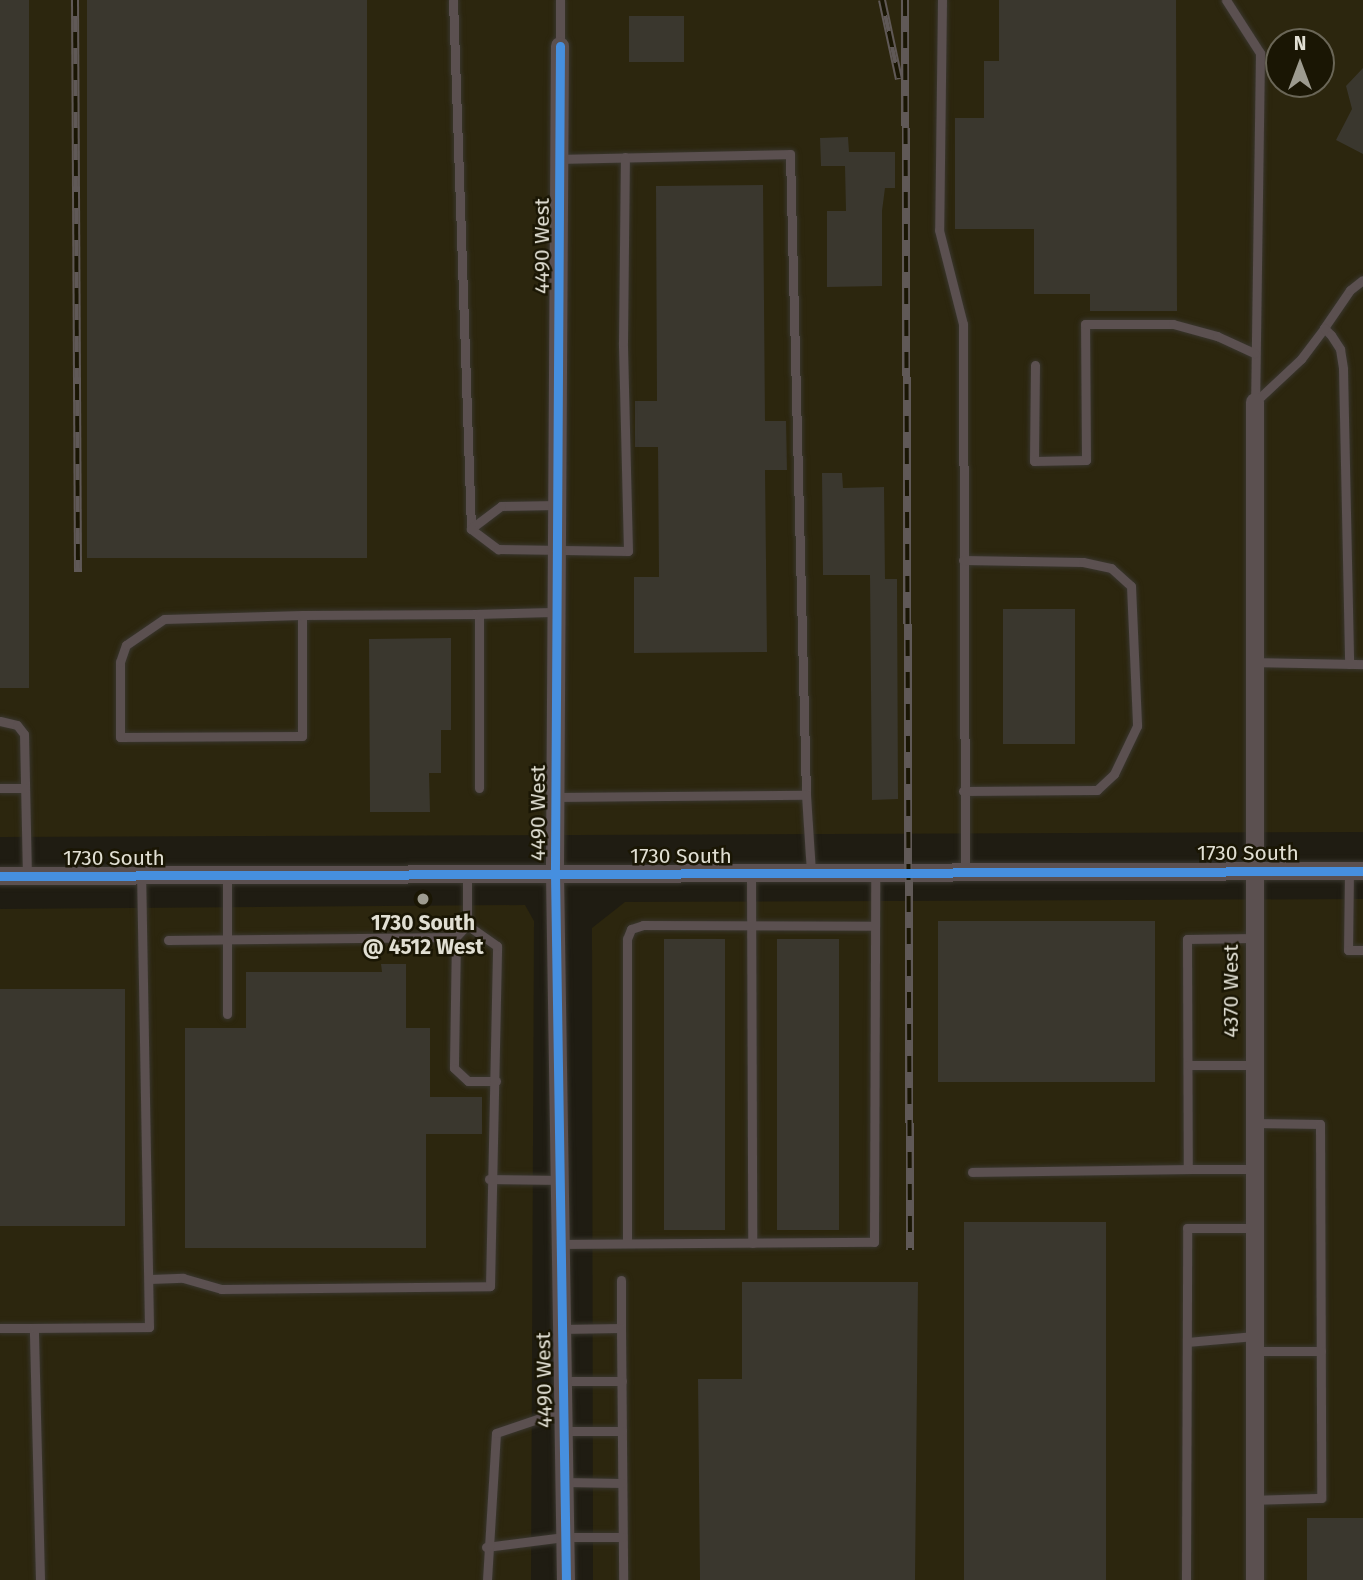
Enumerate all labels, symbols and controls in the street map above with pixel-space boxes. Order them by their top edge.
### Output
north arrow [1265,28,1335,98]
text: N [1294,32,1306,55]
street label: 4490 West [529,198,555,294]
street label: 4490 West [525,765,551,861]
street label: 1730 South [1197,840,1299,866]
street label: 1730 South [630,843,732,869]
street label: 1730 South [63,845,165,871]
marker: 1730 South @ 4512 West [415,891,431,907]
place label: 1730 South @ 4512 West [362,910,484,960]
street label: 4370 West [1218,944,1244,1038]
street label: 4490 West [531,1332,557,1428]

